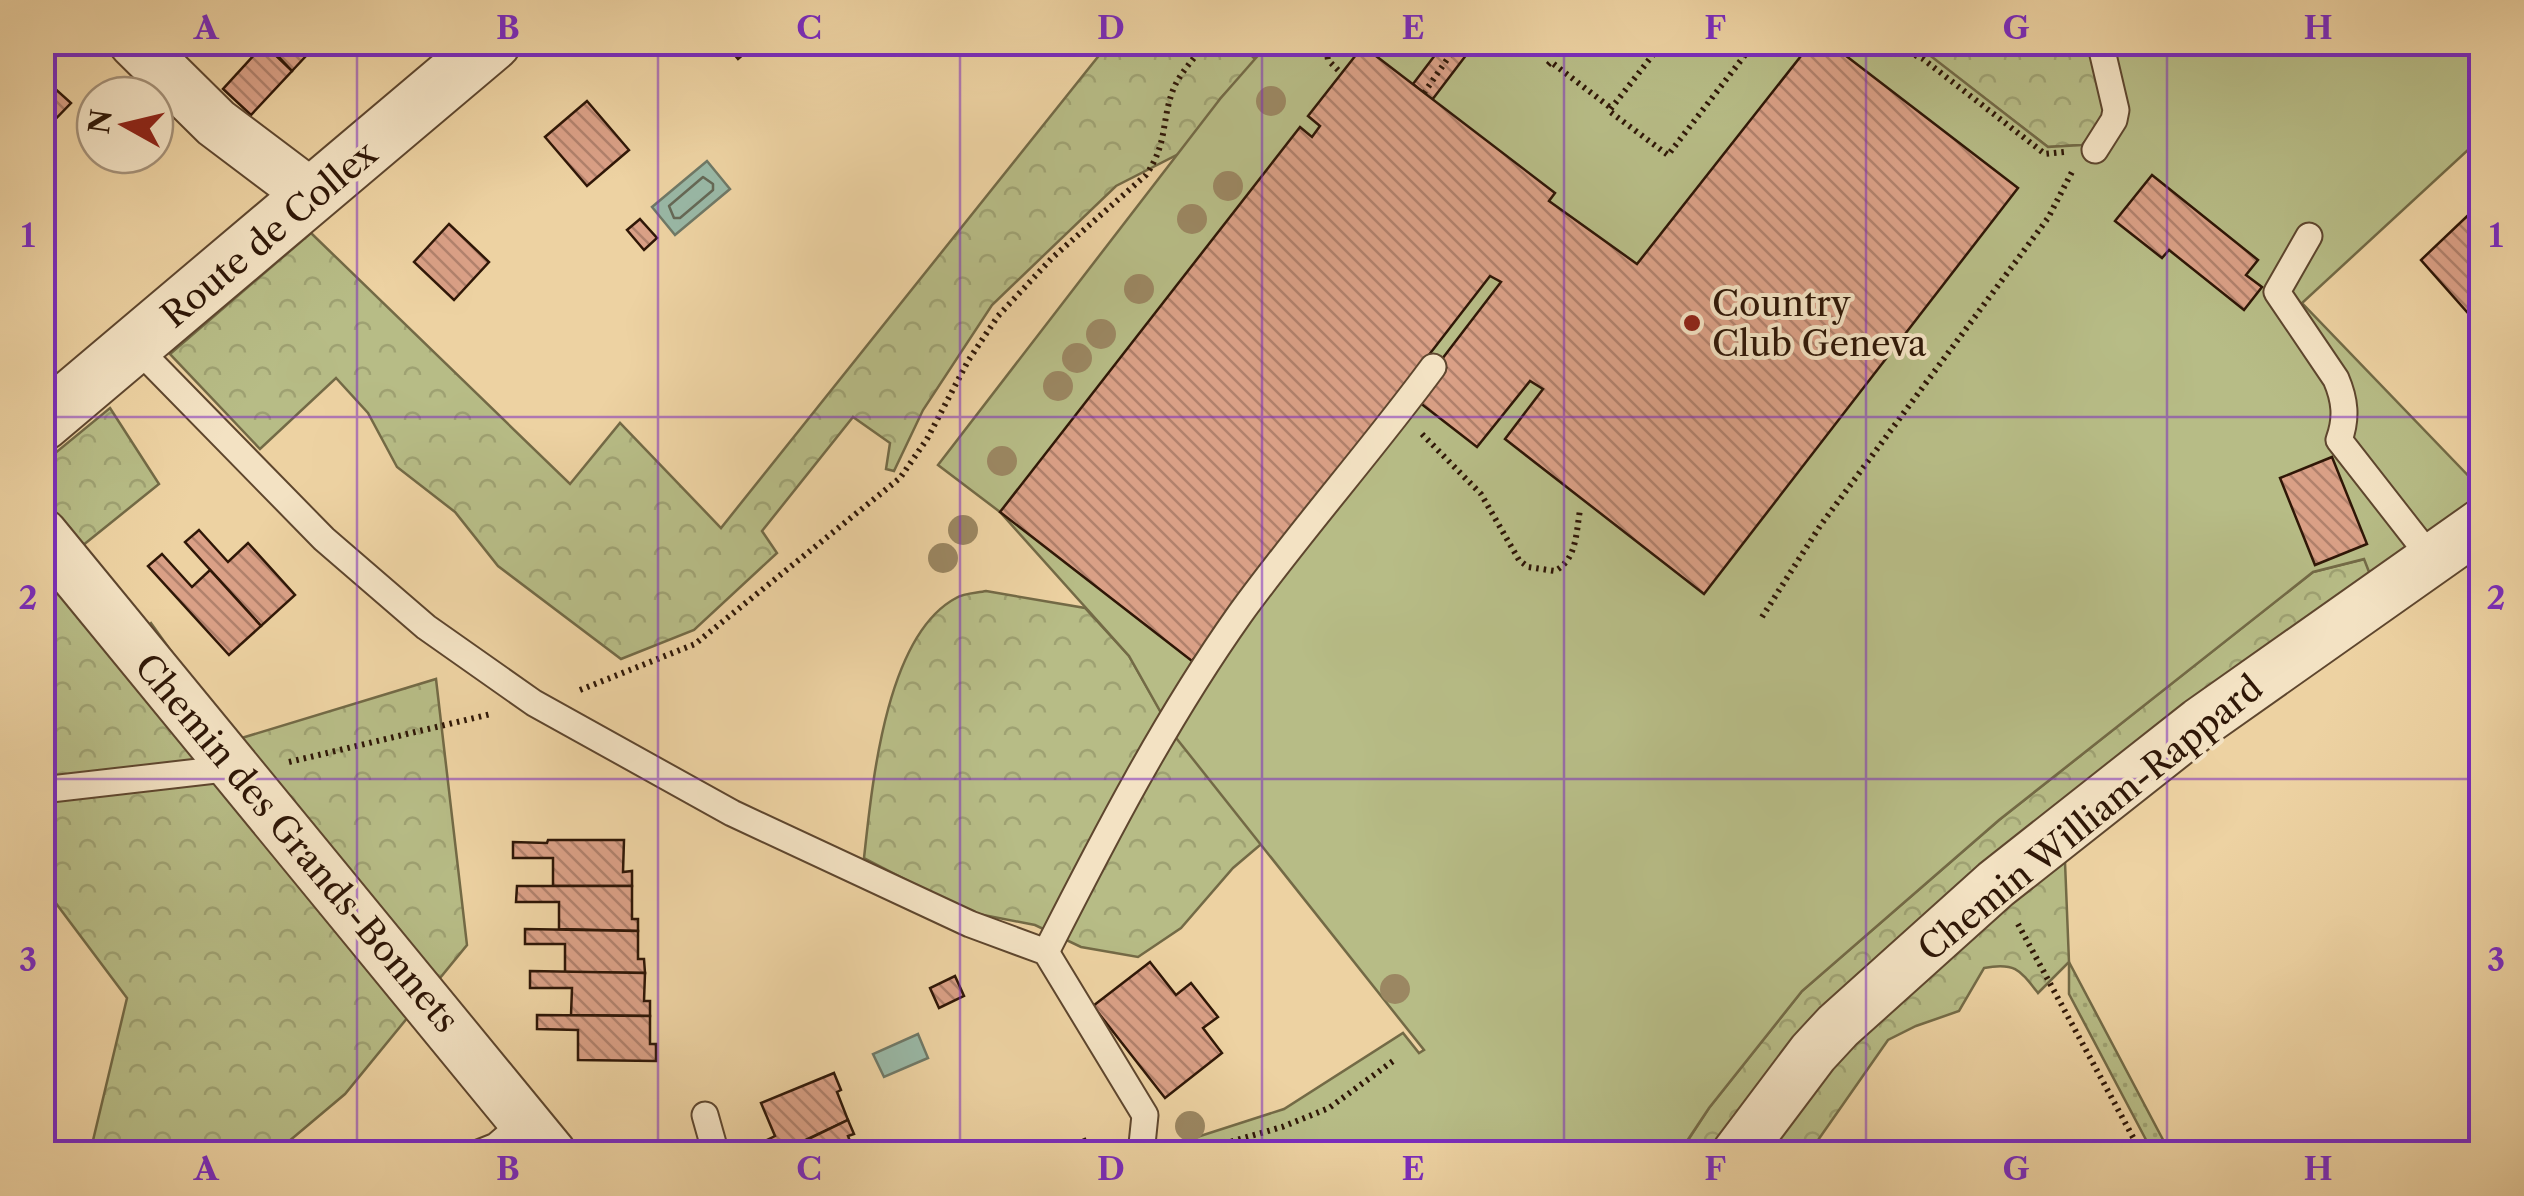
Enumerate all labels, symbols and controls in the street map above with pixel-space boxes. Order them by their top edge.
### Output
text: A [193,8,220,47]
text: B [496,8,520,47]
text: C [796,8,822,47]
text: D [1097,8,1125,47]
text: E [1401,8,1425,47]
text: F [1704,8,1726,47]
text: G [2002,8,2030,47]
text: H [2303,8,2333,47]
north arrow [75,75,175,175]
text: N [82,107,119,136]
street label: Route de Collex [153,131,386,337]
text: 1 [21,216,36,255]
text: 1 [2489,216,2504,255]
place label: Country Club Geneva [1712,282,1927,365]
marker: Country Club Geneva [1681,312,1703,334]
text: 2 [19,578,37,617]
text: 2 [2487,578,2505,617]
street label: Chemin des Grands-Bonnets [126,645,468,1041]
street label: Chemin William-Rappard [1909,666,2271,970]
text: 3 [19,940,37,979]
text: 3 [2487,940,2505,979]
text: A [193,1149,220,1188]
text: B [496,1149,520,1188]
text: C [796,1149,822,1188]
text: D [1097,1149,1125,1188]
text: E [1401,1149,1425,1188]
text: F [1704,1149,1726,1188]
text: G [2002,1149,2030,1188]
text: H [2303,1149,2333,1188]

